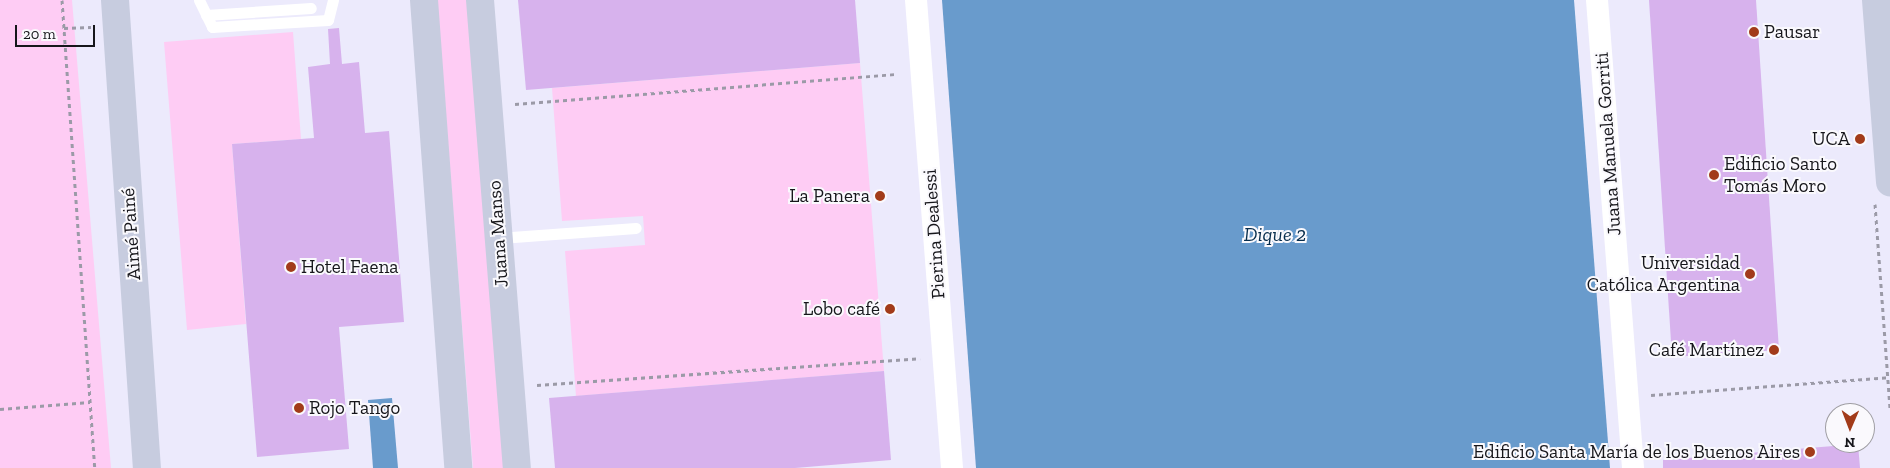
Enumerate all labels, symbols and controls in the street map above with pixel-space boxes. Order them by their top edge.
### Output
scale bar [18,15,98,47]
place label: Pausar [1764,21,1820,43]
text: 20 m [23,25,56,43]
marker: Pausar [1748,26,1760,38]
street label: Juana Manuela Gorriti [1590,52,1626,236]
place label: UCA [1812,128,1850,150]
marker: UCA [1854,133,1866,145]
place label: Edificio Santo Tomás Moro [1724,153,1837,197]
street label: Pierina Dealessi [918,168,950,300]
marker: Edificio Santo Tomás Moro [1708,169,1720,181]
street label: Juana Manso [483,180,513,288]
place label: La Panera [789,185,870,207]
street label: Aimé Painé [116,187,146,281]
marker: La Panera [874,190,886,202]
water label: Dique 2 [1244,222,1306,246]
place label: Universidad Católica Argentina [1586,252,1740,296]
place label: Hotel Faena [301,256,399,278]
marker: Hotel Faena [285,261,297,273]
marker: Universidad Católica Argentina [1744,268,1756,280]
place label: Lobo café [803,298,880,320]
marker: Lobo café [884,303,896,315]
place label: Café Martínez [1649,339,1764,361]
marker: Café Martínez [1768,344,1780,356]
place label: Rojo Tango [309,397,401,419]
marker: Rojo Tango [293,402,305,414]
north arrow [1825,403,1875,453]
text: N [1844,434,1855,451]
place label: Edificio Santa María de los Buenos Aires [1473,441,1800,463]
marker: Edificio Santa María de los Buenos Aires [1804,446,1816,458]

